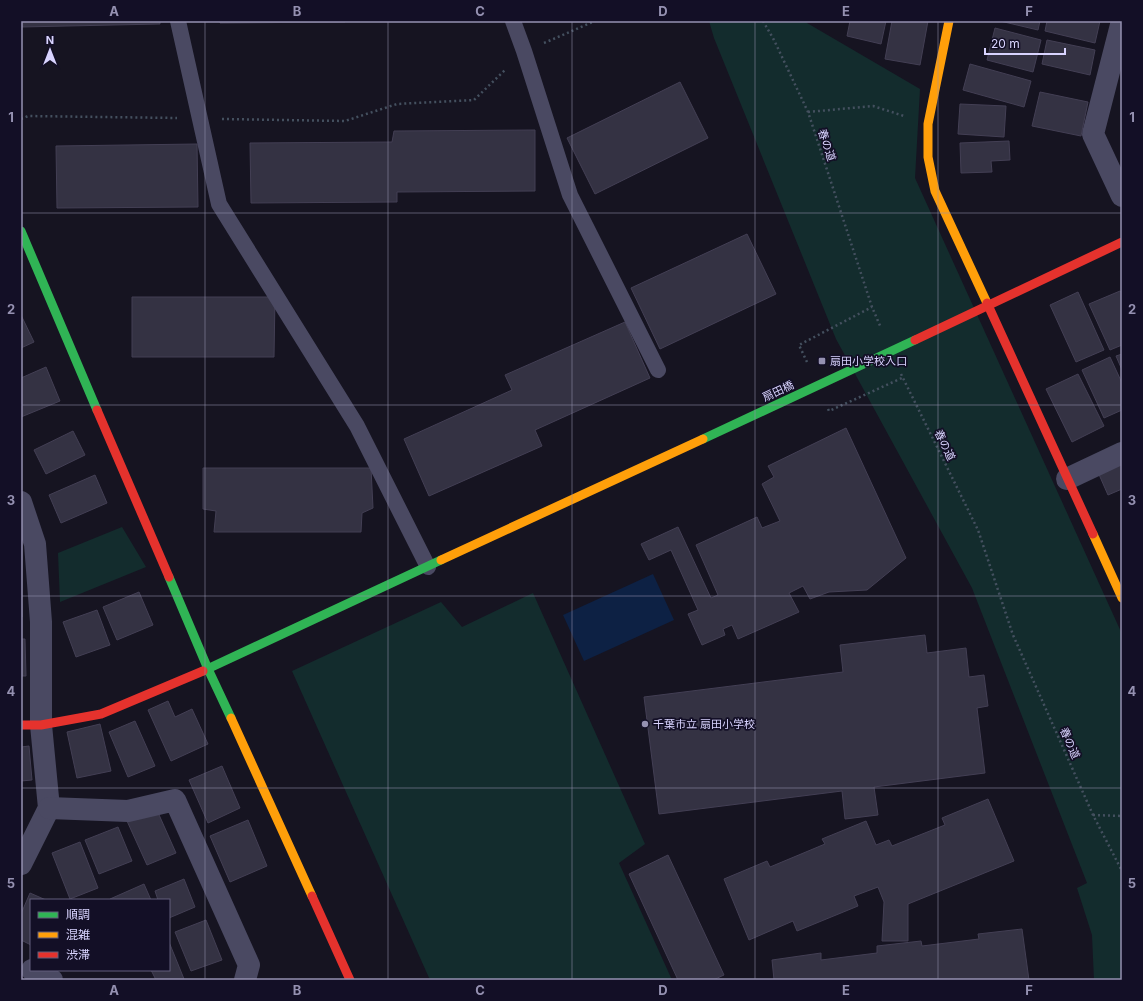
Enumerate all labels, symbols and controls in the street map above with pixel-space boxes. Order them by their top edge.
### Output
text: A [109,3,119,19]
text: B [293,3,302,19]
text: C [475,3,485,19]
text: D [658,3,668,19]
text: E [842,3,850,19]
text: F [1025,3,1033,19]
north arrow [30,30,70,70]
scale bar [985,30,1065,56]
text: N [46,33,54,47]
text: 20 m [991,36,1020,51]
text: 1 [8,109,14,125]
text: 1 [1129,109,1135,125]
street label: 春の道 [815,127,839,163]
text: 2 [7,301,15,317]
text: 2 [1128,301,1136,317]
place label: 扇田小学校入口 [830,354,907,368]
marker: 扇田小学校入口 [817,356,827,366]
street label: 扇田橋 [760,378,796,404]
street label: 春の道 [931,427,959,463]
text: 3 [7,492,15,508]
text: 3 [1128,492,1136,508]
text: 4 [7,683,16,699]
text: 4 [1128,683,1137,699]
place label: 千葉市立 扇田小学校 [653,717,755,731]
marker: 千葉市立 扇田小学校 [640,719,650,729]
street label: 春の道 [1057,725,1083,761]
text: 5 [7,875,15,891]
text: 5 [1128,875,1136,891]
legend [30,899,170,971]
text: 順調 [66,907,90,922]
text: 混雑 [66,927,90,942]
text: 渋滞 [66,947,90,962]
text: A [109,982,119,998]
text: B [293,982,302,998]
text: C [475,982,485,998]
text: D [658,982,668,998]
text: E [842,982,850,998]
text: F [1025,982,1033,998]

